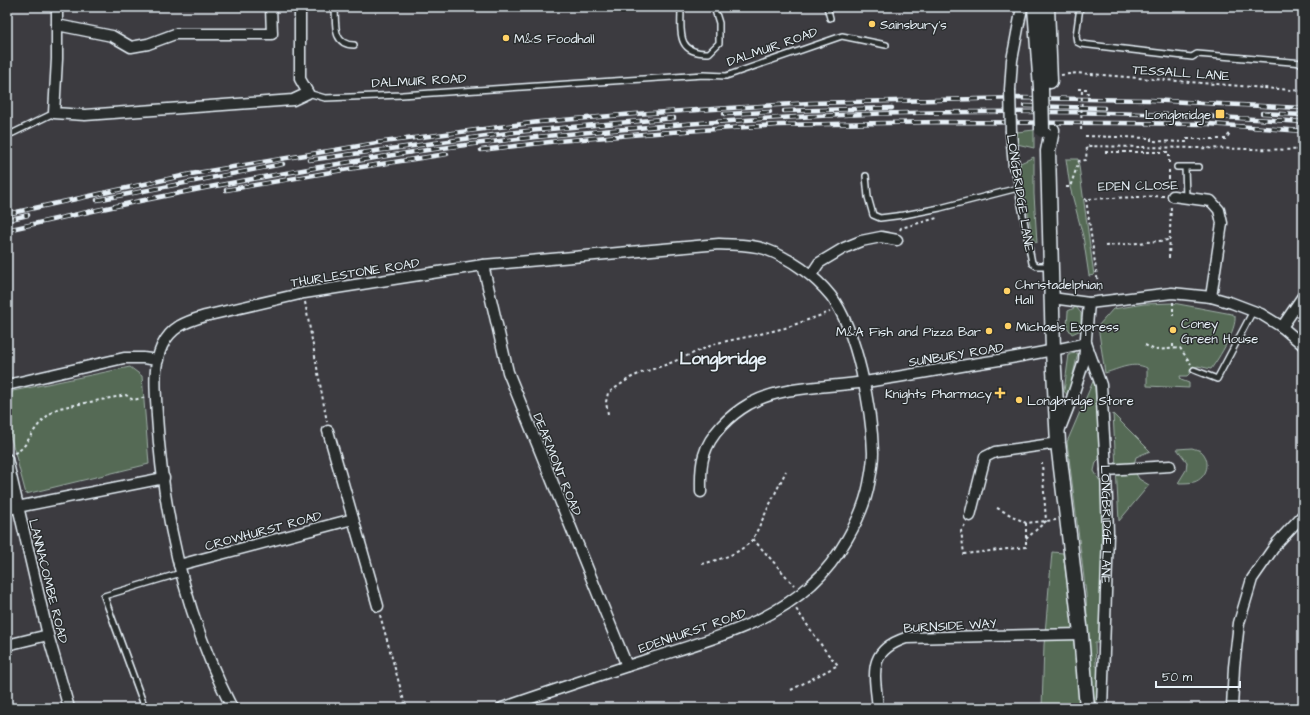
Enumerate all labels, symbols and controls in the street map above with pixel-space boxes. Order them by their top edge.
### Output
place label: Sainsbury's [880,16,947,35]
marker: Sainsbury's [867,19,877,29]
street label: DALMUIR ROAD [724,23,821,71]
place label: M&S Foodhall [514,30,594,48]
marker: M&S Foodhall [501,33,511,43]
street label: TESSALL LANE [1132,61,1230,85]
street label: DALMUIR ROAD [371,69,468,92]
place label: Longbridge [1145,106,1211,125]
marker: Longbridge [1214,108,1226,120]
street label: LONGBRIDGE LANE [1002,133,1038,254]
street label: EDEN CLOSE [1098,176,1179,196]
street label: THURLESTONE ROAD [289,254,421,292]
place label: Christadelphian Hall [1015,276,1103,309]
marker: Christadelphian Hall [1002,286,1012,296]
place label: Coney Green House [1181,315,1258,348]
place label: Michaels Express [1016,318,1120,336]
marker: Michaels Express [1003,321,1013,331]
place label: M&A Fish and Pizza Bar [836,323,981,341]
marker: Coney Green House [1168,325,1178,335]
marker: M&A Fish and Pizza Bar [984,326,994,336]
street label: SUNBURY ROAD [907,338,1006,371]
district label: Longbridge [680,347,766,372]
place label: Knights Pharmacy [885,385,992,404]
marker: Knights Pharmacy [995,388,1005,398]
place label: Longbridge Store [1027,392,1134,411]
marker: Longbridge Store [1014,395,1024,405]
street label: DEARMONT ROAD [528,410,586,519]
street label: LONGBRIDGE LANE [1096,464,1116,584]
street label: CROWHURST ROAD [203,507,324,555]
street label: LANNACOMBE ROAD [24,517,72,646]
street label: EDENHURST ROAD [636,604,749,658]
street label: BURNSIDE WAY [903,615,997,637]
scale bar [1156,663,1240,689]
text: 50 m [1162,669,1193,686]

